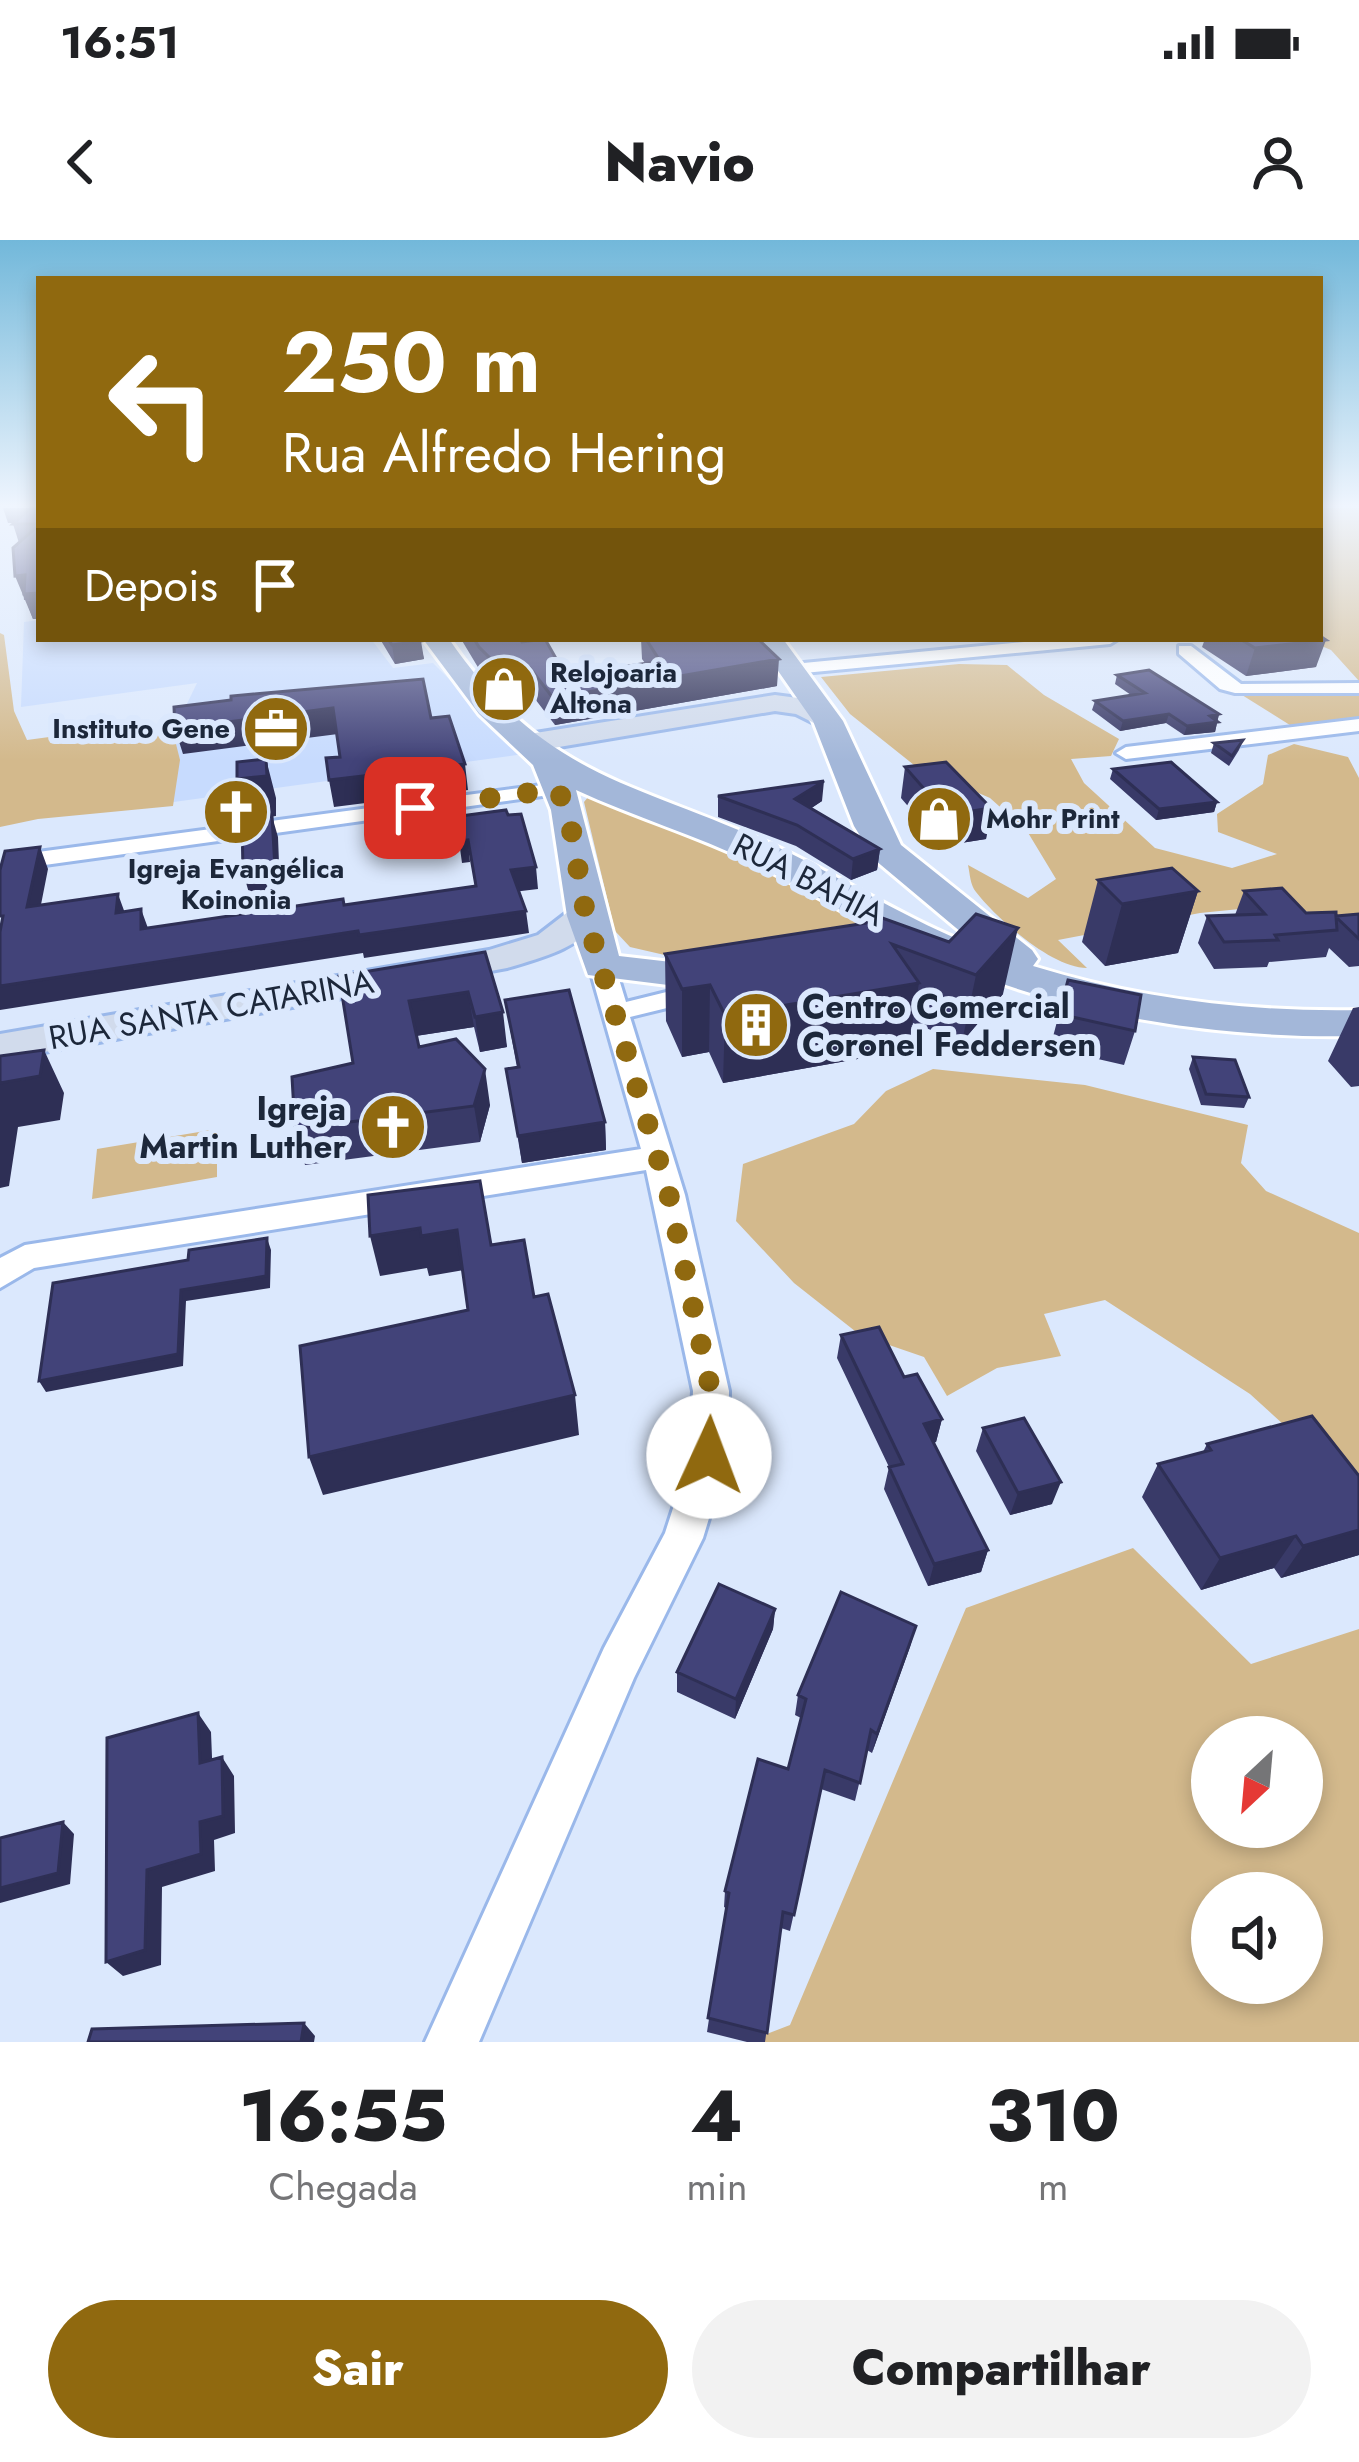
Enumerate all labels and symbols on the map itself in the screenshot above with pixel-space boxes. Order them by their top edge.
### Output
place label: Relojoaria Altona [549,653,677,723]
shop icon: Relojoaria Altona [469,654,539,724]
office icon: Instituto Gene [241,694,311,764]
place label: Instituto Gene [52,709,230,748]
pin [364,757,466,859]
church icon: Igreja Evangélica Koinonia [201,777,271,847]
shop icon: Mohr Print [904,784,974,854]
place label: Mohr Print [986,799,1120,838]
street label: RUA BAHIA [725,821,893,938]
place label: Igreja Evangélica Koinonia [128,849,344,919]
street label: RUA SANTA CATARINA [45,958,378,1061]
place label: Centro Comercial Coronel Feddersen [802,983,1096,1068]
building icon: Centro Comercial Coronel Feddersen [721,990,791,1060]
place label: Igreja Martin Luther [139,1085,346,1170]
church icon: Igreja Martin Luther [358,1092,428,1162]
position arrow [646,1393,772,1519]
north arrow [1191,1716,1323,1848]

